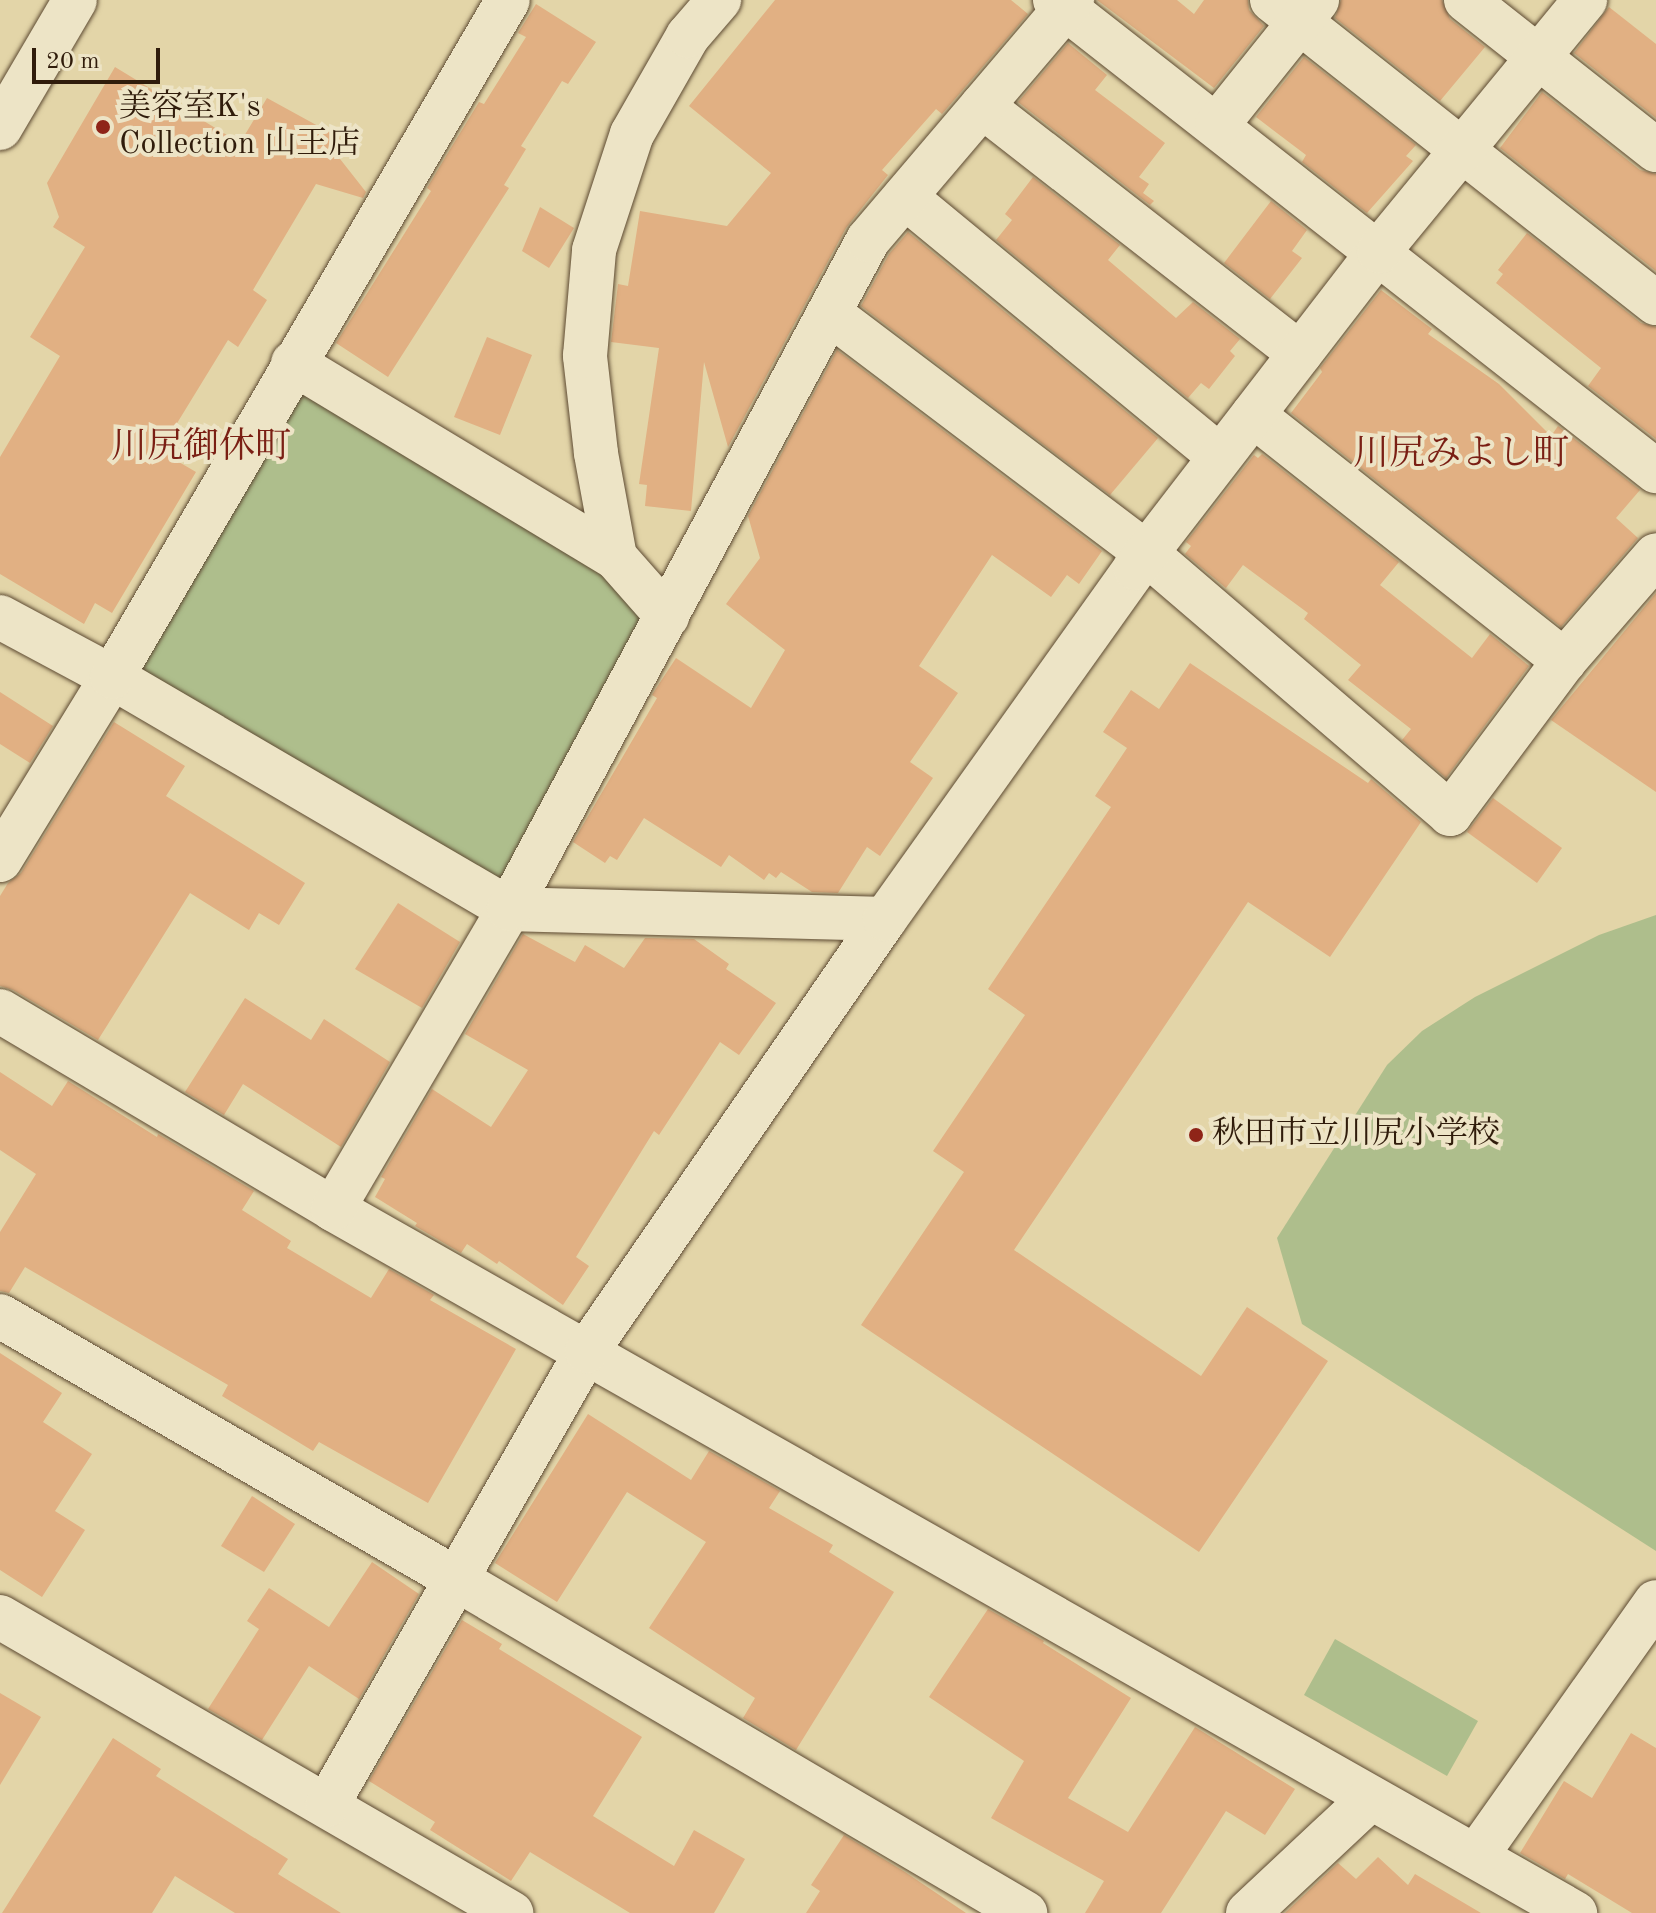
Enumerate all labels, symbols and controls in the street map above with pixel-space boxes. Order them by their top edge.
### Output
scale bar [36,32,164,82]
text: 20 m [46,50,100,74]
place label: 美容室K's Collection 山王店 [119,90,360,165]
marker: 美容室K's Collection 山王店 [94,118,112,136]
district label: 川尻御休町 [111,427,291,471]
district label: 川尻みよし町 [1353,434,1569,478]
place label: 秋田市立川尻小学校 [1212,1116,1500,1154]
marker: 秋田市立川尻小学校 [1187,1126,1205,1144]

